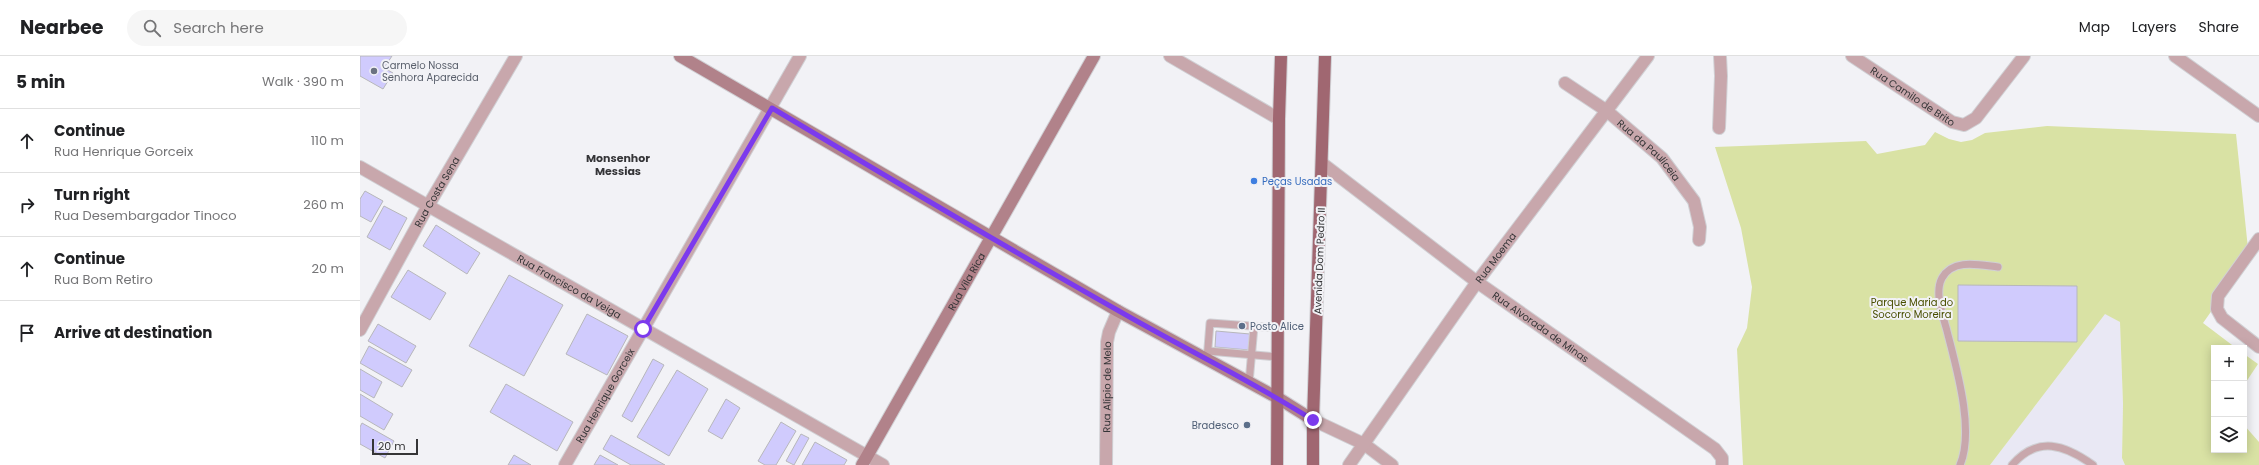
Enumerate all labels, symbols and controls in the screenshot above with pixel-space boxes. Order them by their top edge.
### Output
search box [127,10,407,46]
text: Nearbee [20,14,103,41]
icon: search [141,17,163,39]
text: Search here [173,17,264,38]
text: Map [2079,17,2110,37]
text: Layers [2132,17,2176,37]
text: Share [2198,17,2239,37]
place label: Carmelo Nossa Senhora Aparecida [382,58,479,85]
street label: Rua Camilo de Brito [1867,63,1958,130]
marker: Carmelo Nossa Senhora Aparecida [369,66,379,76]
text: 5 min [16,70,65,94]
text: Walk · 390 m [262,72,344,91]
street label: Rua da Pauliceia [1614,116,1684,184]
text: Continue [54,120,125,141]
icon: ahead [16,130,38,152]
text: 110 m [311,131,344,150]
text: Rua Henrique Gorceix [54,142,193,161]
district label: Monsenhor Messias [586,150,650,179]
street label: Rua Costa Sena [411,154,463,230]
place label: Peças Usadas [1262,174,1332,189]
marker: Peças Usadas [1249,176,1259,186]
text: Turn right [54,184,130,205]
icon: right [16,194,38,216]
text: 260 m [303,195,344,214]
text: Rua Desembargador Tinoco [54,206,236,225]
street label: Avenida Dom Pedro II [1310,208,1329,315]
street label: Rua Moema [1472,229,1520,286]
text: Continue [54,248,125,269]
street label: Rua Vila Rica [944,250,989,313]
street label: Rua Francisco da Veiga [514,251,624,322]
icon: ahead [16,258,38,280]
text: 20 m [311,259,344,278]
text: Rua Bom Retiro [54,270,153,289]
street label: Rua Alvorada de Minas [1489,288,1592,366]
park label: Parque Maria do Socorro Moreira [1871,295,1953,322]
place label: Posto Alice [1250,319,1304,334]
route start [634,320,652,338]
marker: Posto Alice [1237,321,1247,331]
icon: arrive [16,322,38,344]
text: Arrive at destination [54,322,212,343]
street label: Rua Alípio de Melo [1099,341,1115,433]
map controls [2211,345,2247,453]
button: + [2211,345,2247,381]
street label: Rua Henrique Gorceix [572,346,639,446]
button: − [2211,381,2247,417]
route end [1304,411,1322,429]
button: layers [2211,417,2247,453]
place label: Bradesco [1192,418,1239,433]
marker: Bradesco [1242,420,1252,430]
scale bar [372,437,418,456]
text: 20 m [378,438,406,454]

